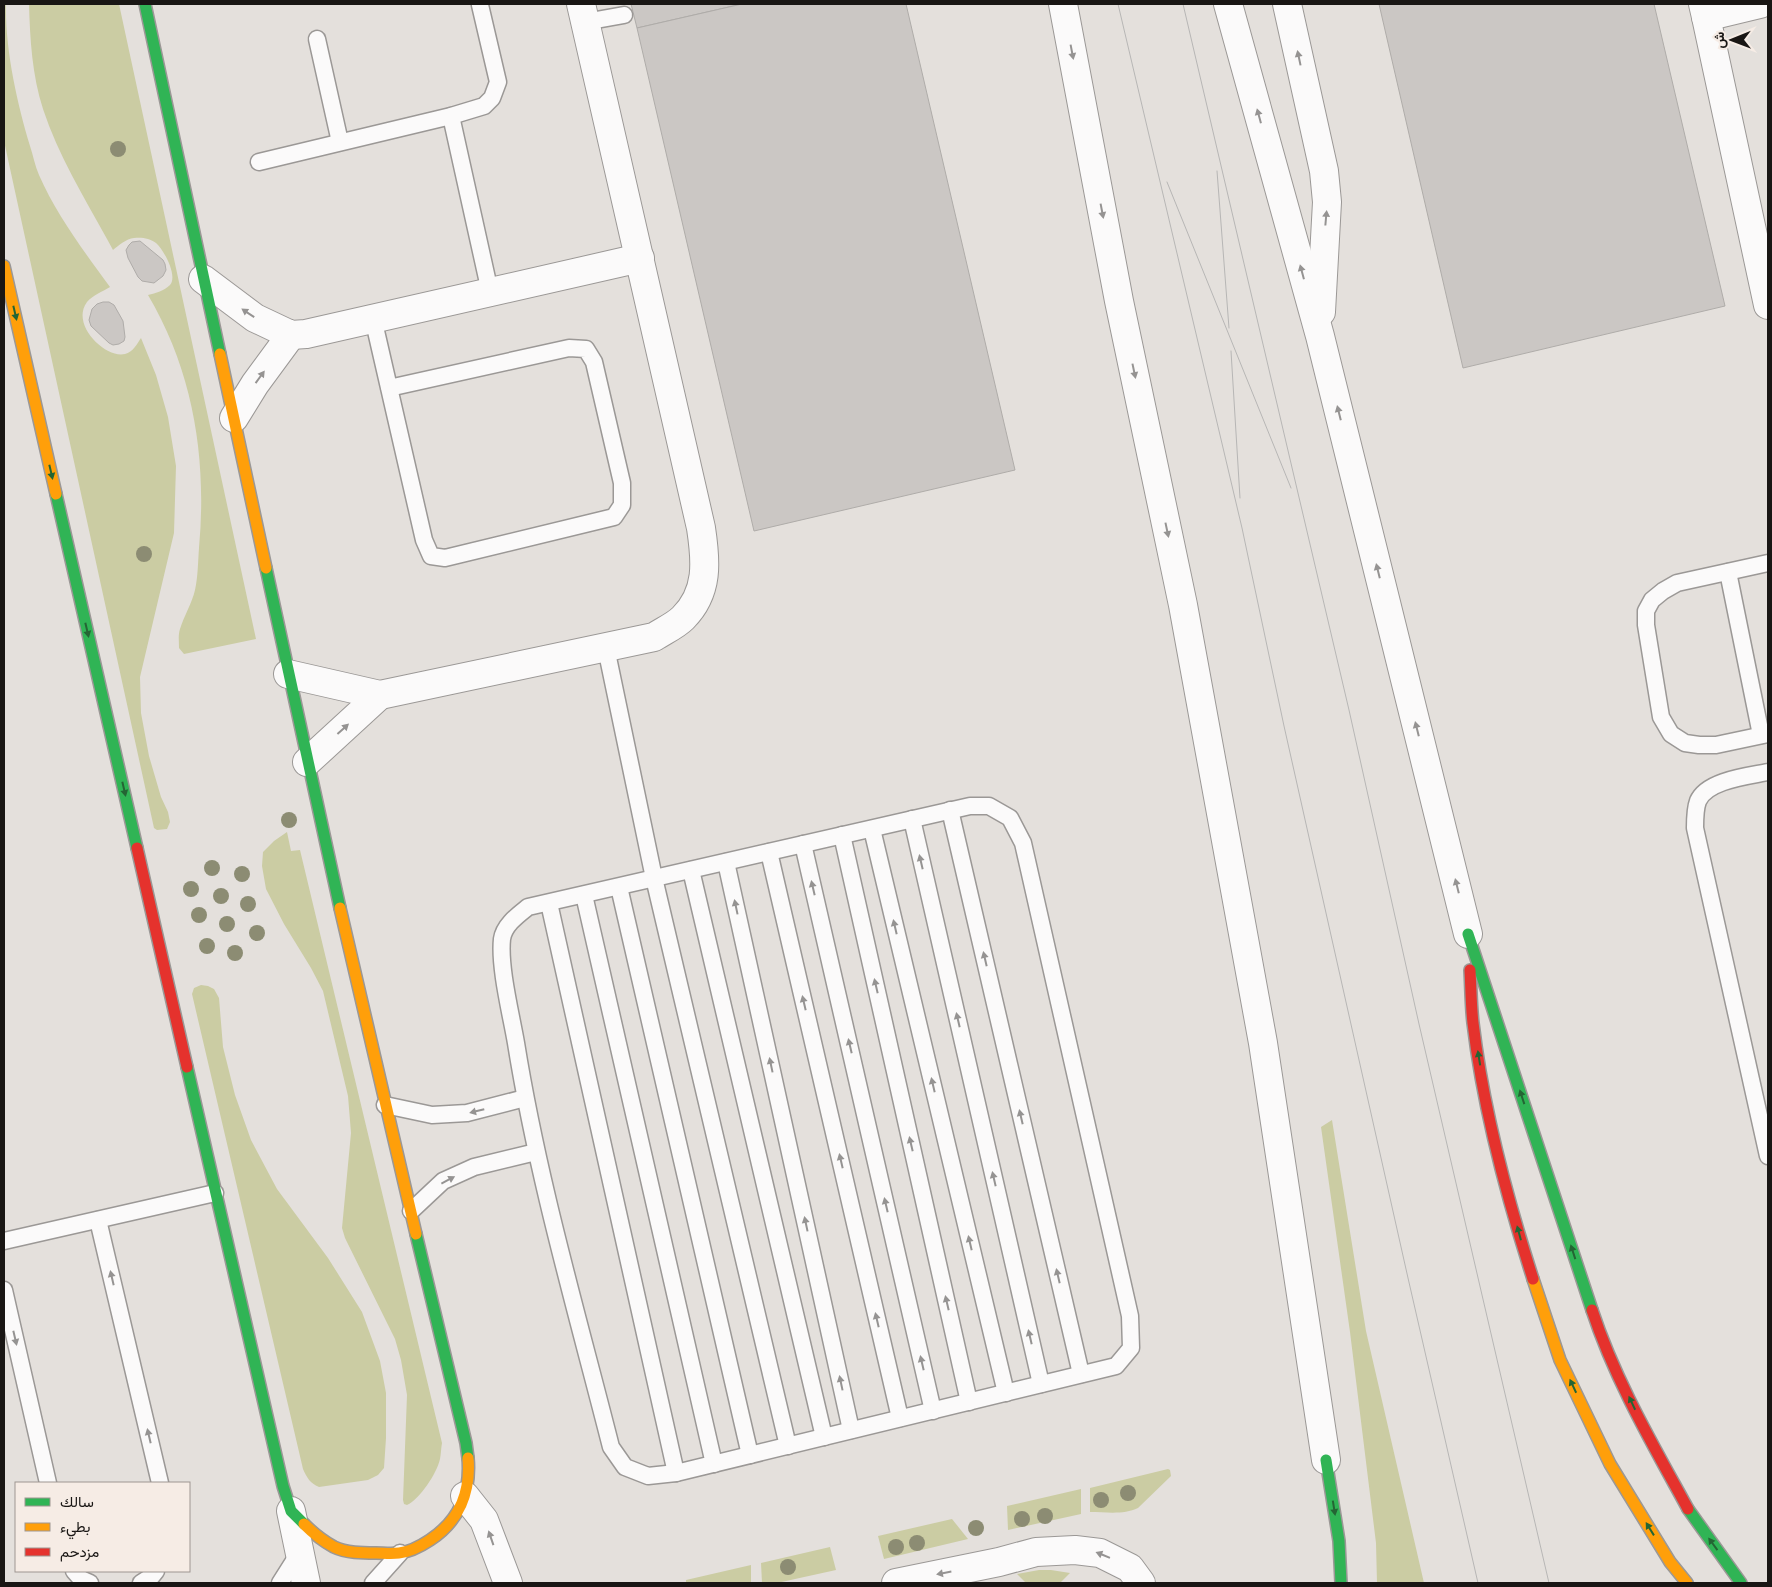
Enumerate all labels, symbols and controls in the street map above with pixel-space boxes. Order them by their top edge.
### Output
north arrow [1707,15,1757,65]
text: ش [1711,31,1728,49]
one-way arrow [1068,44,1076,59]
one-way arrow [1295,51,1303,66]
one-way arrow [1255,108,1263,123]
one-way arrow [1098,204,1106,219]
one-way arrow [1322,209,1330,225]
one-way arrow [1298,265,1306,280]
one-way arrow [11,306,19,321]
one-way arrow [241,308,254,318]
one-way arrow [1130,363,1138,379]
one-way arrow [255,370,265,384]
one-way arrow [1335,406,1343,421]
one-way arrow [47,464,55,479]
one-way arrow [1163,522,1171,537]
one-way arrow [1374,563,1382,578]
one-way arrow [83,623,91,638]
one-way arrow [1413,721,1421,736]
one-way arrow [336,723,348,735]
one-way arrow [120,781,128,797]
one-way arrow [917,854,925,869]
one-way arrow [1453,879,1461,894]
one-way arrow [809,880,817,895]
one-way arrow [732,899,740,914]
one-way arrow [891,919,899,934]
one-way arrow [981,952,989,967]
one-way arrow [872,978,880,993]
one-way arrow [800,995,808,1010]
one-way arrow [954,1013,962,1028]
one-way arrow [846,1039,854,1054]
one-way arrow [1474,1049,1482,1065]
one-way arrow [767,1058,775,1073]
one-way arrow [929,1077,937,1092]
one-way arrow [1518,1090,1526,1105]
one-way arrow [470,1107,485,1115]
one-way arrow [1017,1110,1025,1125]
one-way arrow [907,1137,915,1152]
one-way arrow [837,1154,845,1169]
one-way arrow [990,1171,998,1186]
one-way arrow [440,1176,455,1184]
one-way arrow [882,1197,890,1212]
one-way arrow [802,1217,810,1232]
one-way arrow [1515,1225,1523,1240]
one-way arrow [966,1235,974,1250]
one-way arrow [1569,1244,1576,1259]
one-way arrow [1054,1268,1062,1283]
one-way arrow [108,1270,116,1285]
one-way arrow [943,1295,951,1310]
one-way arrow [873,1312,881,1327]
one-way arrow [1026,1329,1034,1344]
one-way arrow [11,1330,19,1345]
one-way arrow [918,1356,926,1371]
one-way arrow [837,1375,845,1390]
one-way arrow [1569,1379,1577,1393]
one-way arrow [1627,1396,1635,1410]
one-way arrow [145,1428,153,1443]
legend [15,1482,190,1572]
text: سالك [60,1493,94,1511]
one-way arrow [1330,1501,1338,1517]
text: بطيء [60,1518,90,1540]
one-way arrow [1645,1522,1654,1535]
one-way arrow [487,1530,495,1545]
one-way arrow [1707,1538,1718,1551]
text: مزدحم [60,1543,99,1562]
one-way arrow [1095,1551,1110,1559]
one-way arrow [936,1569,952,1577]

